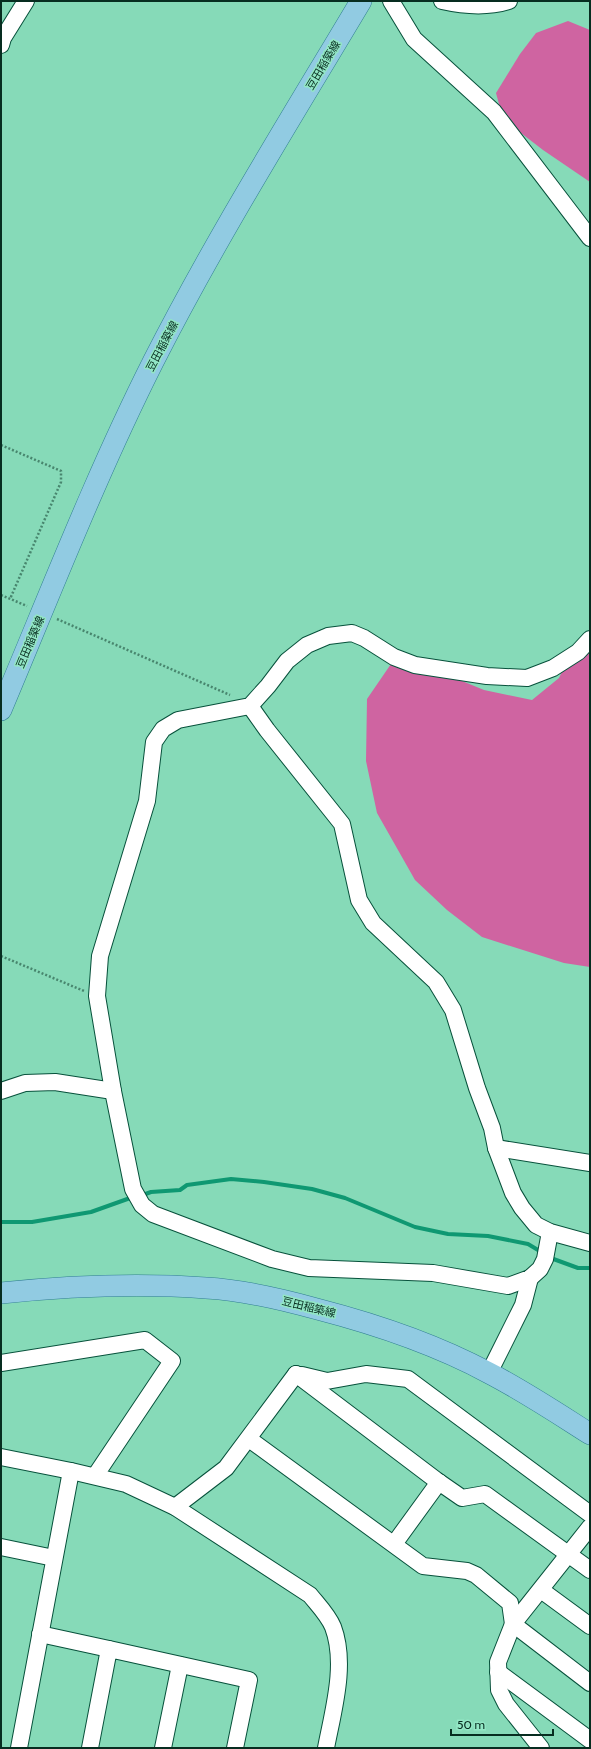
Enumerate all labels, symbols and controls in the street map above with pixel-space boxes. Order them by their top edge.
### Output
street label: 豆田稲築線 [303,38,343,92]
street label: 豆田稲築線 [143,318,181,374]
street label: 豆田稲築線 [13,614,47,670]
street label: 豆田稲築線 [281,1294,337,1320]
scale bar [451,1711,553,1737]
text: 50 m [457,1717,485,1732]

